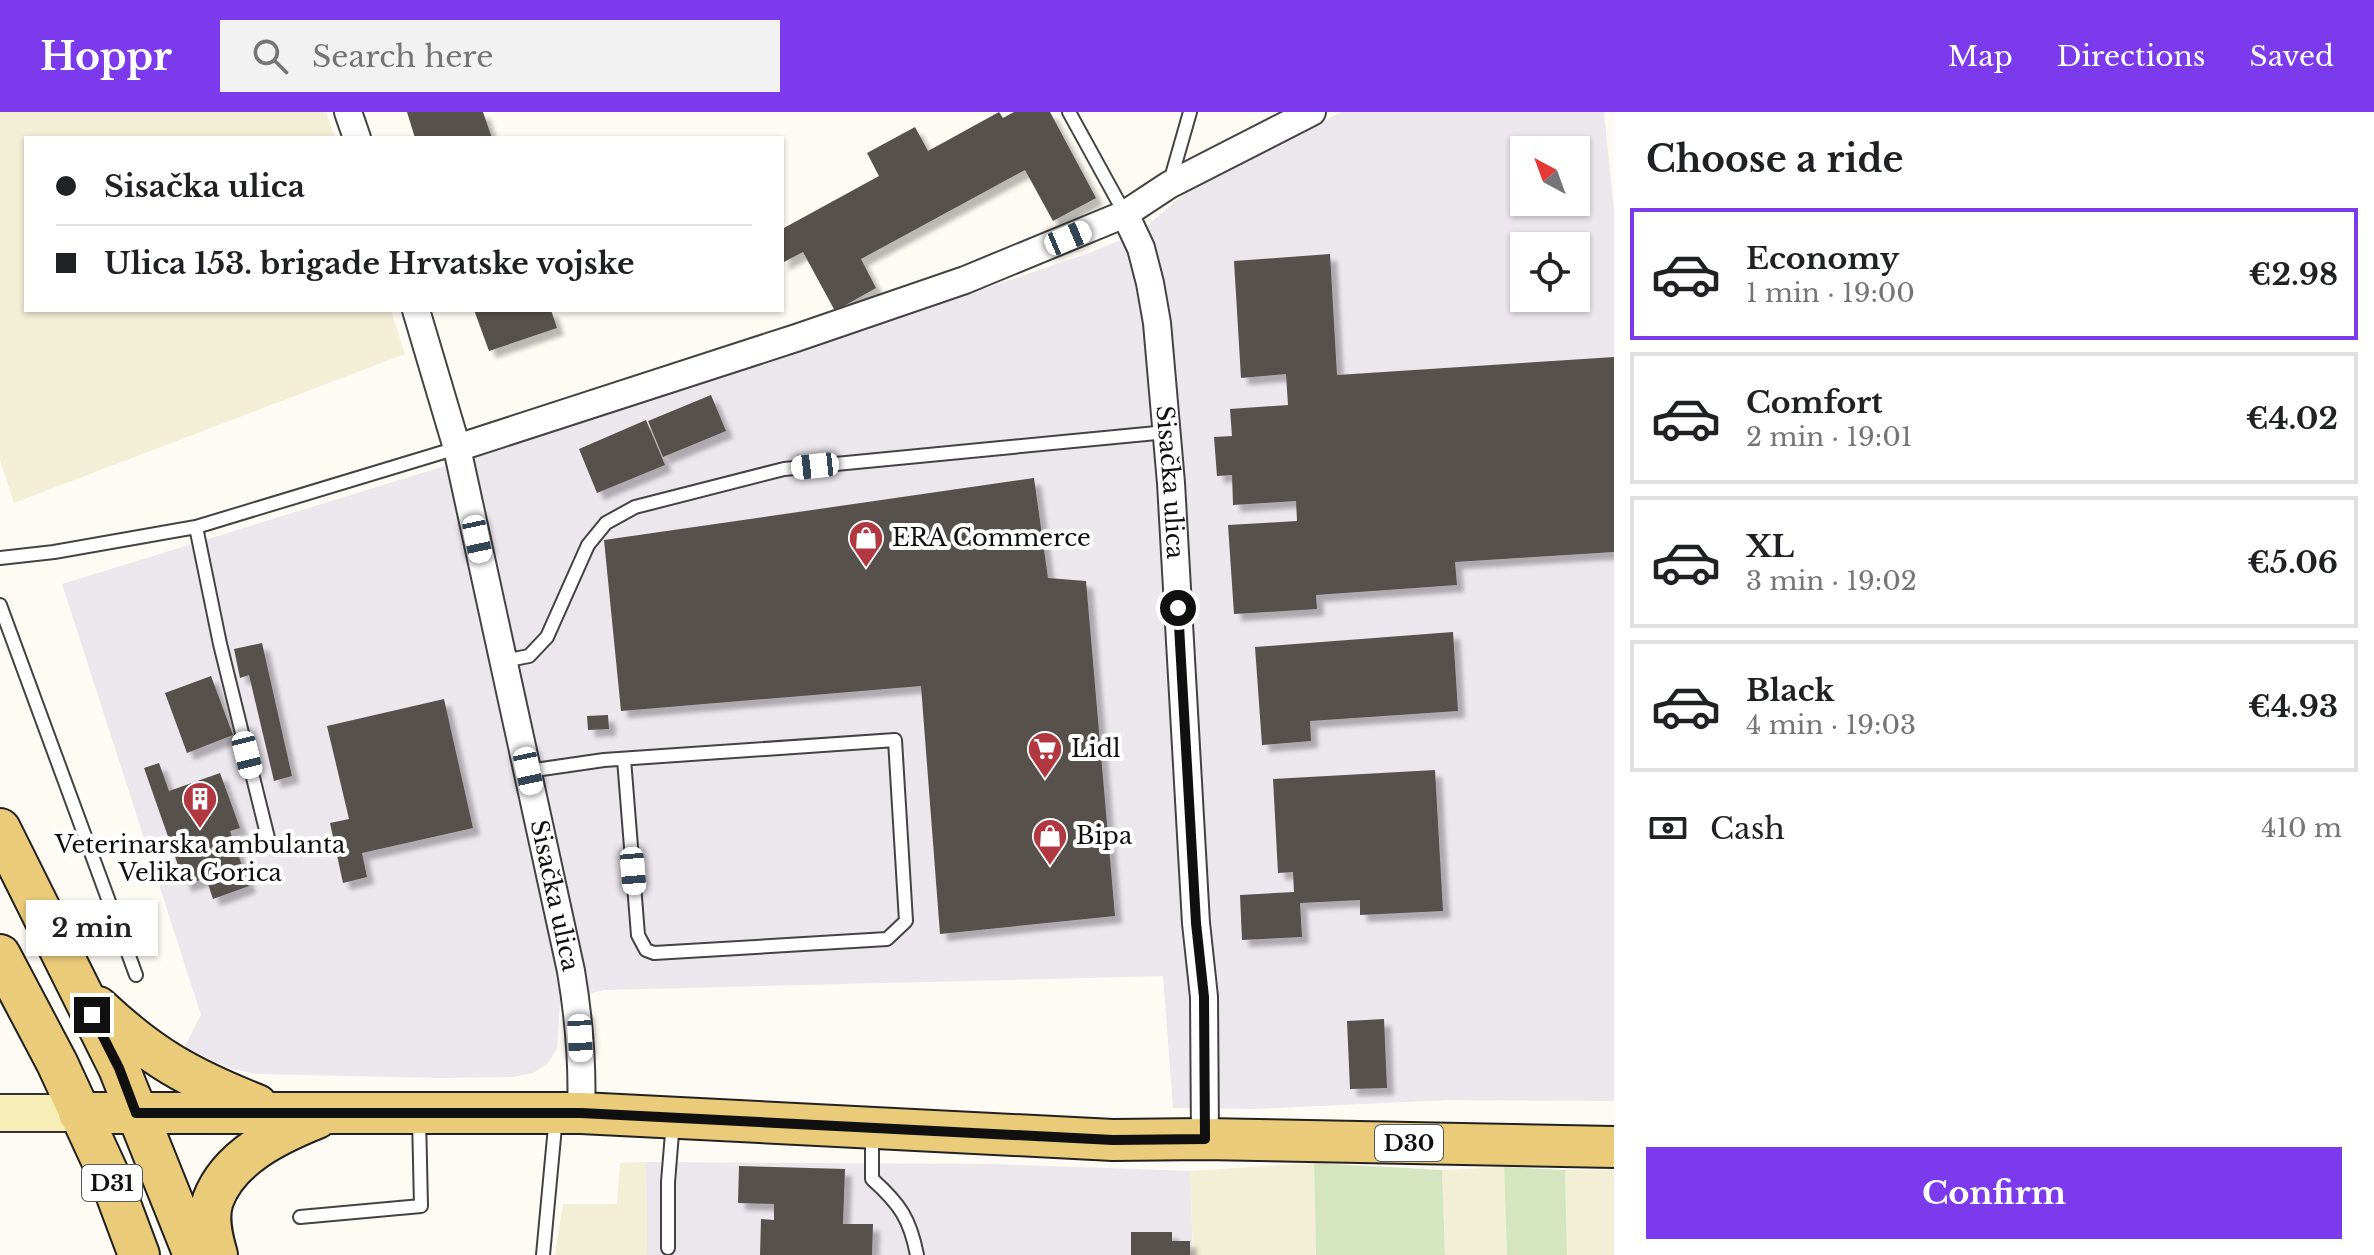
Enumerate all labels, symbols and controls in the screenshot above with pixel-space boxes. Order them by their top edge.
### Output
search box [220,20,780,92]
text: Hoppr [40,33,172,80]
icon: search [248,34,292,78]
text: Search here [312,38,494,75]
text: Map [1948,39,2013,74]
text: Directions [2057,39,2206,74]
text: Saved [2250,39,2334,74]
north arrow [1510,136,1590,216]
map controls [1510,136,1590,312]
text: Choose a ride [1646,137,1903,182]
text: Sisačka ulica [104,168,305,205]
car [1041,218,1095,258]
button: locate [1510,232,1590,312]
icon: car [1650,238,1722,310]
text: Economy [1746,240,1899,277]
text: Ulica 153. brigade Hrvatske vojske [104,245,634,282]
text: €2.98 [2249,256,2338,293]
text: 1 min · 19:00 [1746,277,1915,309]
icon: car [1650,382,1722,454]
text: Comfort [1746,384,1883,421]
text: €4.02 [2246,400,2338,437]
street label: Sisačka ulica [1150,404,1190,560]
text: 2 min · 19:01 [1746,421,1912,453]
car [790,452,840,480]
car [460,513,494,565]
shop icon: ERA Commerce [847,519,885,569]
place label: ERA Commerce [892,523,1091,552]
icon: car [1650,526,1722,598]
text: XL [1746,528,1794,565]
text: €5.06 [2247,544,2338,581]
text: 3 min · 19:02 [1746,565,1917,597]
route start [1160,590,1196,626]
icon: car [1650,670,1722,742]
text: Black [1746,672,1834,709]
text: €4.93 [2248,688,2338,725]
text: 4 min · 19:03 [1746,709,1916,741]
car [230,729,264,781]
supermarket icon: Lidl [1026,730,1064,780]
place label: Lidl [1071,734,1121,763]
car [511,745,545,797]
building icon: Veterinarska ambulanta Velika Gorica [181,780,219,830]
icon: cash [1646,806,1690,850]
text: Cash [1710,810,1785,847]
text: 410 m [2261,812,2342,844]
street label: Sisačka ulica [524,817,586,974]
shop icon: Bipa [1031,817,1069,867]
place label: Bipa [1076,821,1133,850]
place label: Veterinarska ambulanta Velika Gorica [54,830,346,887]
car [619,846,647,896]
callout: 2 min [26,899,158,955]
text: 2 min [52,912,132,944]
route end [74,997,110,1033]
car [567,1013,593,1063]
road number: D30 [1375,1125,1443,1161]
button: Confirm [1646,1147,2342,1239]
road number: D31 [82,1165,142,1201]

